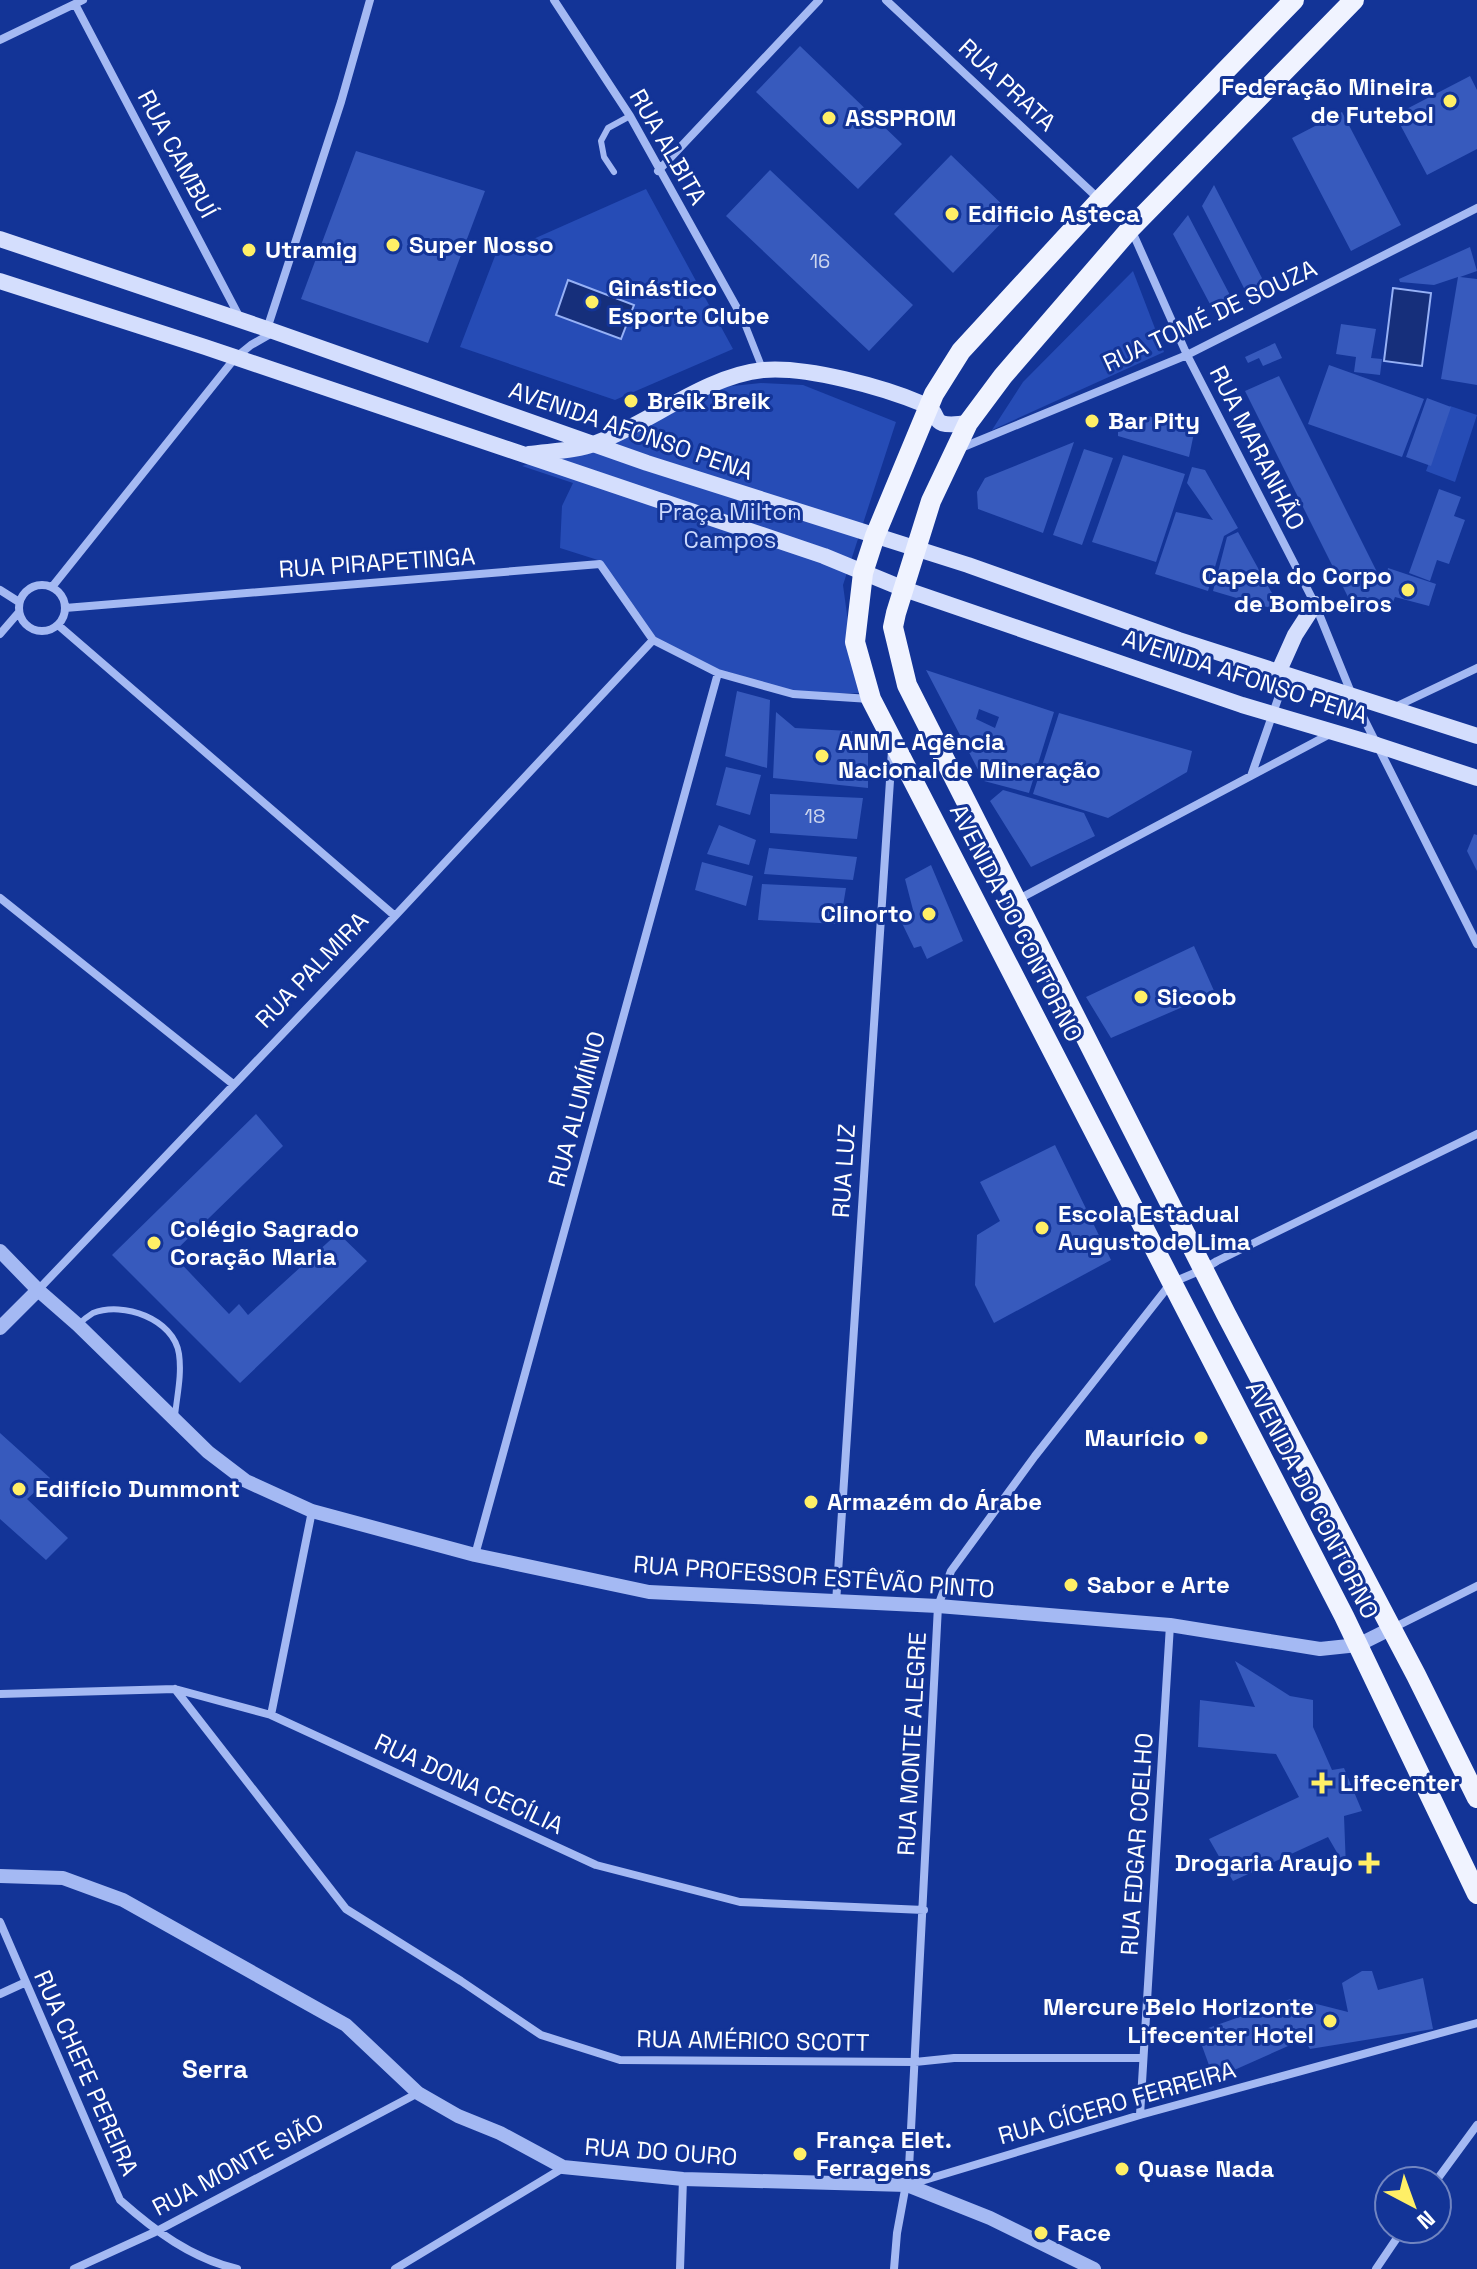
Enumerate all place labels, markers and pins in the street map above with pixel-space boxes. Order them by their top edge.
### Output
place label: Federação Mineira de Futebol [1221,71,1434,130]
marker: Federação Mineira de Futebol [1441,92,1459,110]
place label: ASSPROM [845,102,956,133]
marker: ASSPROM [820,109,838,127]
place label: Edificio Asteca [968,198,1140,229]
marker: Edificio Asteca [943,205,961,223]
place label: Super Nosso [409,229,554,260]
place label: Utramig [265,234,357,265]
marker: Super Nosso [384,236,402,254]
marker: Utramig [240,241,258,259]
place label: Ginástico Esporte Clube [608,272,770,331]
marker: Ginástico Esporte Clube [583,293,601,311]
place label: Breik Breik [647,385,771,416]
marker: Breik Breik [622,392,640,410]
place label: Bar Pity [1108,405,1200,436]
marker: Bar Pity [1083,412,1101,430]
place label: Capela do Corpo de Bombeiros [1201,560,1392,619]
marker: Capela do Corpo de Bombeiros [1399,581,1417,599]
place label: ANM - Agência Nacional de Mineração [838,726,1101,785]
marker: ANM - Agência Nacional de Mineração [813,747,831,765]
place label: Clinorto [821,898,913,929]
marker: Clinorto [920,905,938,923]
place label: Sicoob [1157,981,1237,1012]
marker: Sicoob [1132,988,1150,1006]
place label: Escola Estadual Augusto de Lima [1058,1198,1251,1257]
place label: Colégio Sagrado Coração Maria [170,1213,359,1272]
marker: Escola Estadual Augusto de Lima [1033,1219,1051,1237]
marker: Colégio Sagrado Coração Maria [145,1234,163,1252]
place label: Maurício [1084,1422,1185,1453]
marker: Maurício [1192,1429,1210,1447]
place label: Edifício Dummont [35,1473,240,1504]
marker: Edifício Dummont [10,1480,28,1498]
place label: Armazém do Árabe [827,1486,1042,1517]
marker: Armazém do Árabe [802,1493,820,1511]
place label: Sabor e Arte [1087,1569,1230,1600]
marker: Sabor e Arte [1062,1576,1080,1594]
place label: Lifecenter [1340,1767,1460,1798]
marker: Lifecenter [1311,1772,1333,1794]
place label: Drogaria Araujo [1175,1847,1353,1878]
marker: Drogaria Araujo [1360,1854,1378,1872]
place label: Mercure Belo Horizonte Lifecenter Hotel [1043,1991,1314,2050]
marker: Mercure Belo Horizonte Lifecenter Hotel [1321,2012,1339,2030]
place label: França Elet. Ferragens [816,2124,952,2183]
marker: França Elet. Ferragens [791,2145,809,2163]
place label: Quase Nada [1138,2153,1274,2184]
marker: Quase Nada [1113,2160,1131,2178]
place label: Face [1057,2217,1111,2248]
marker: Face [1032,2224,1050,2242]

